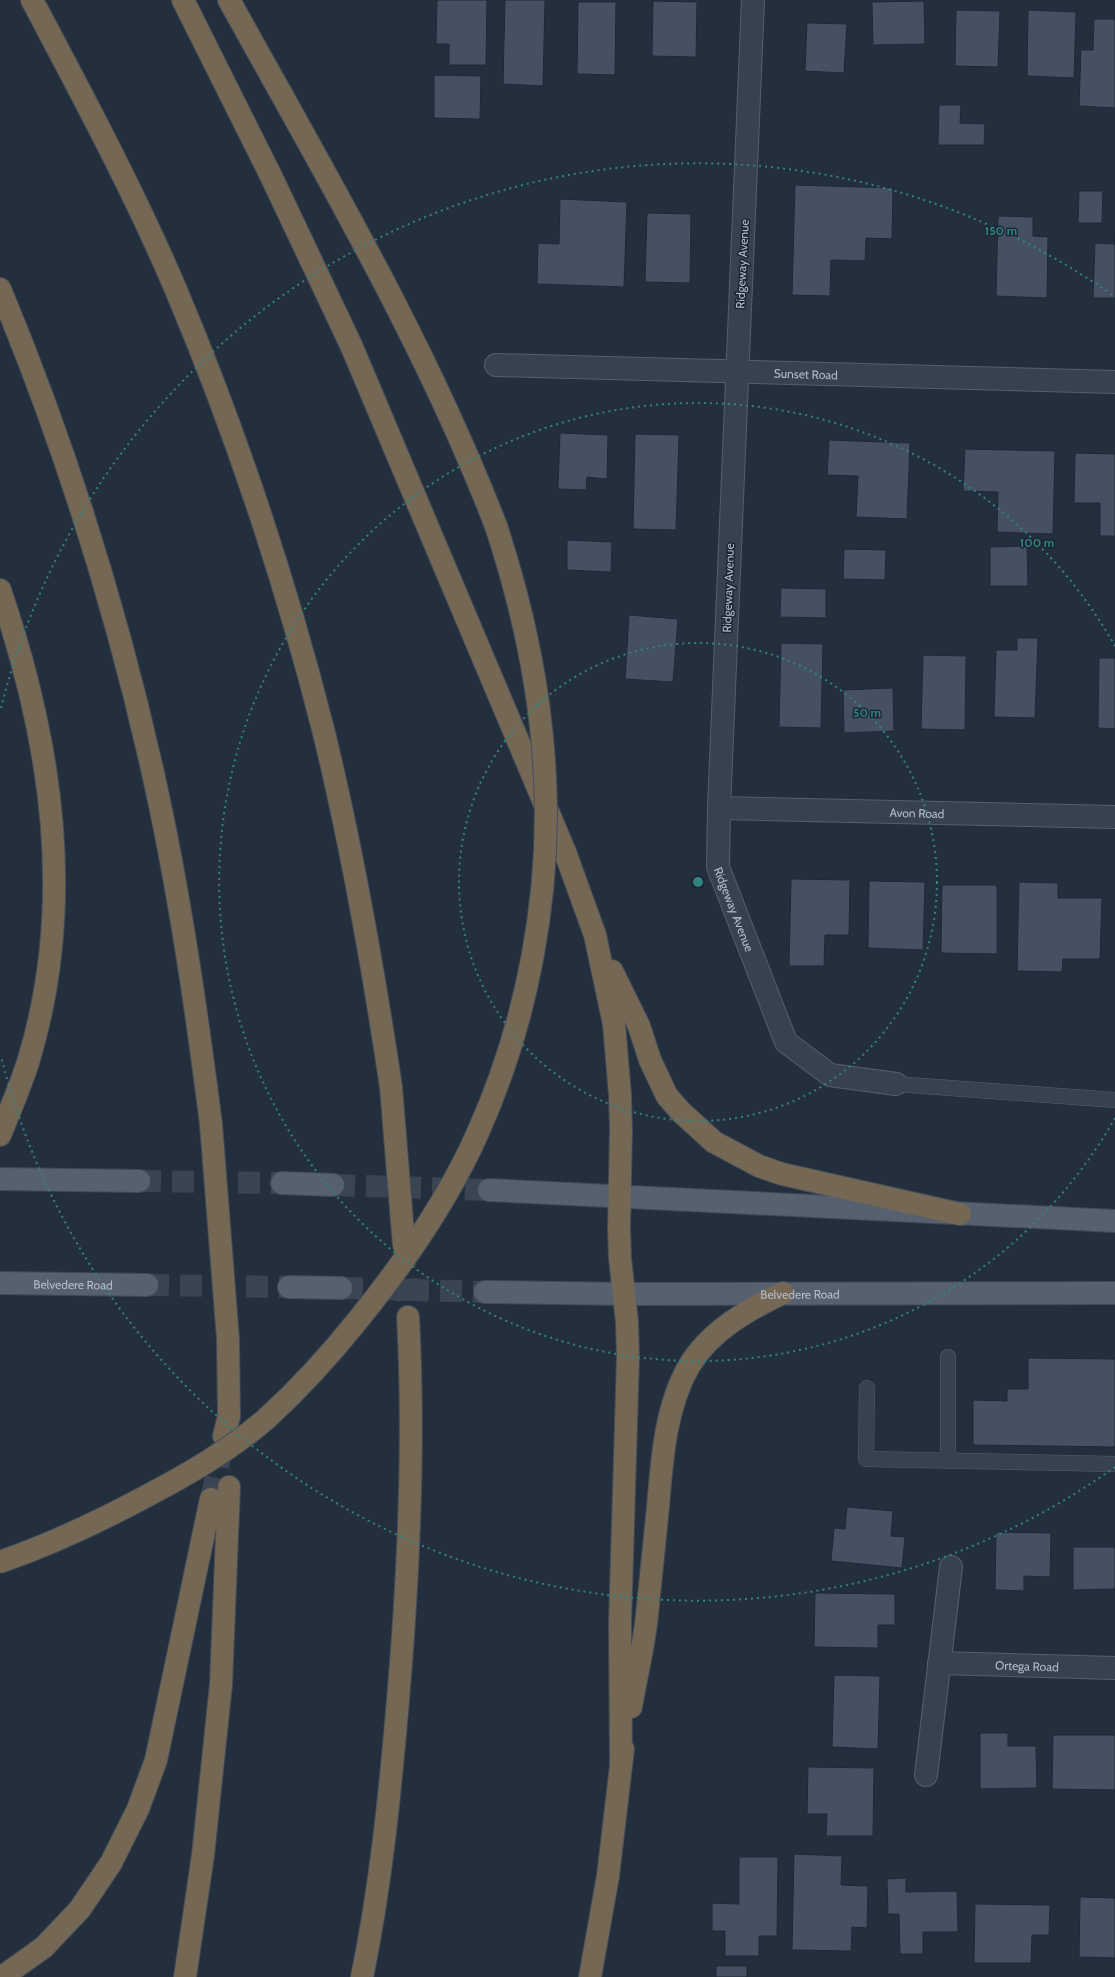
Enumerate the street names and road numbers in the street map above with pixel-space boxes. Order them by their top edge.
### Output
street label: Ridgeway Avenue [732,219,752,309]
street label: Sunset Road [774,365,838,382]
street label: Ridgeway Avenue [719,543,737,633]
street label: Avon Road [889,804,945,821]
street label: Ridgeway Avenue [711,865,758,954]
street label: Belvedere Road [33,1276,113,1292]
street label: Belvedere Road [760,1286,840,1301]
street label: Ortega Road [995,1657,1059,1674]

